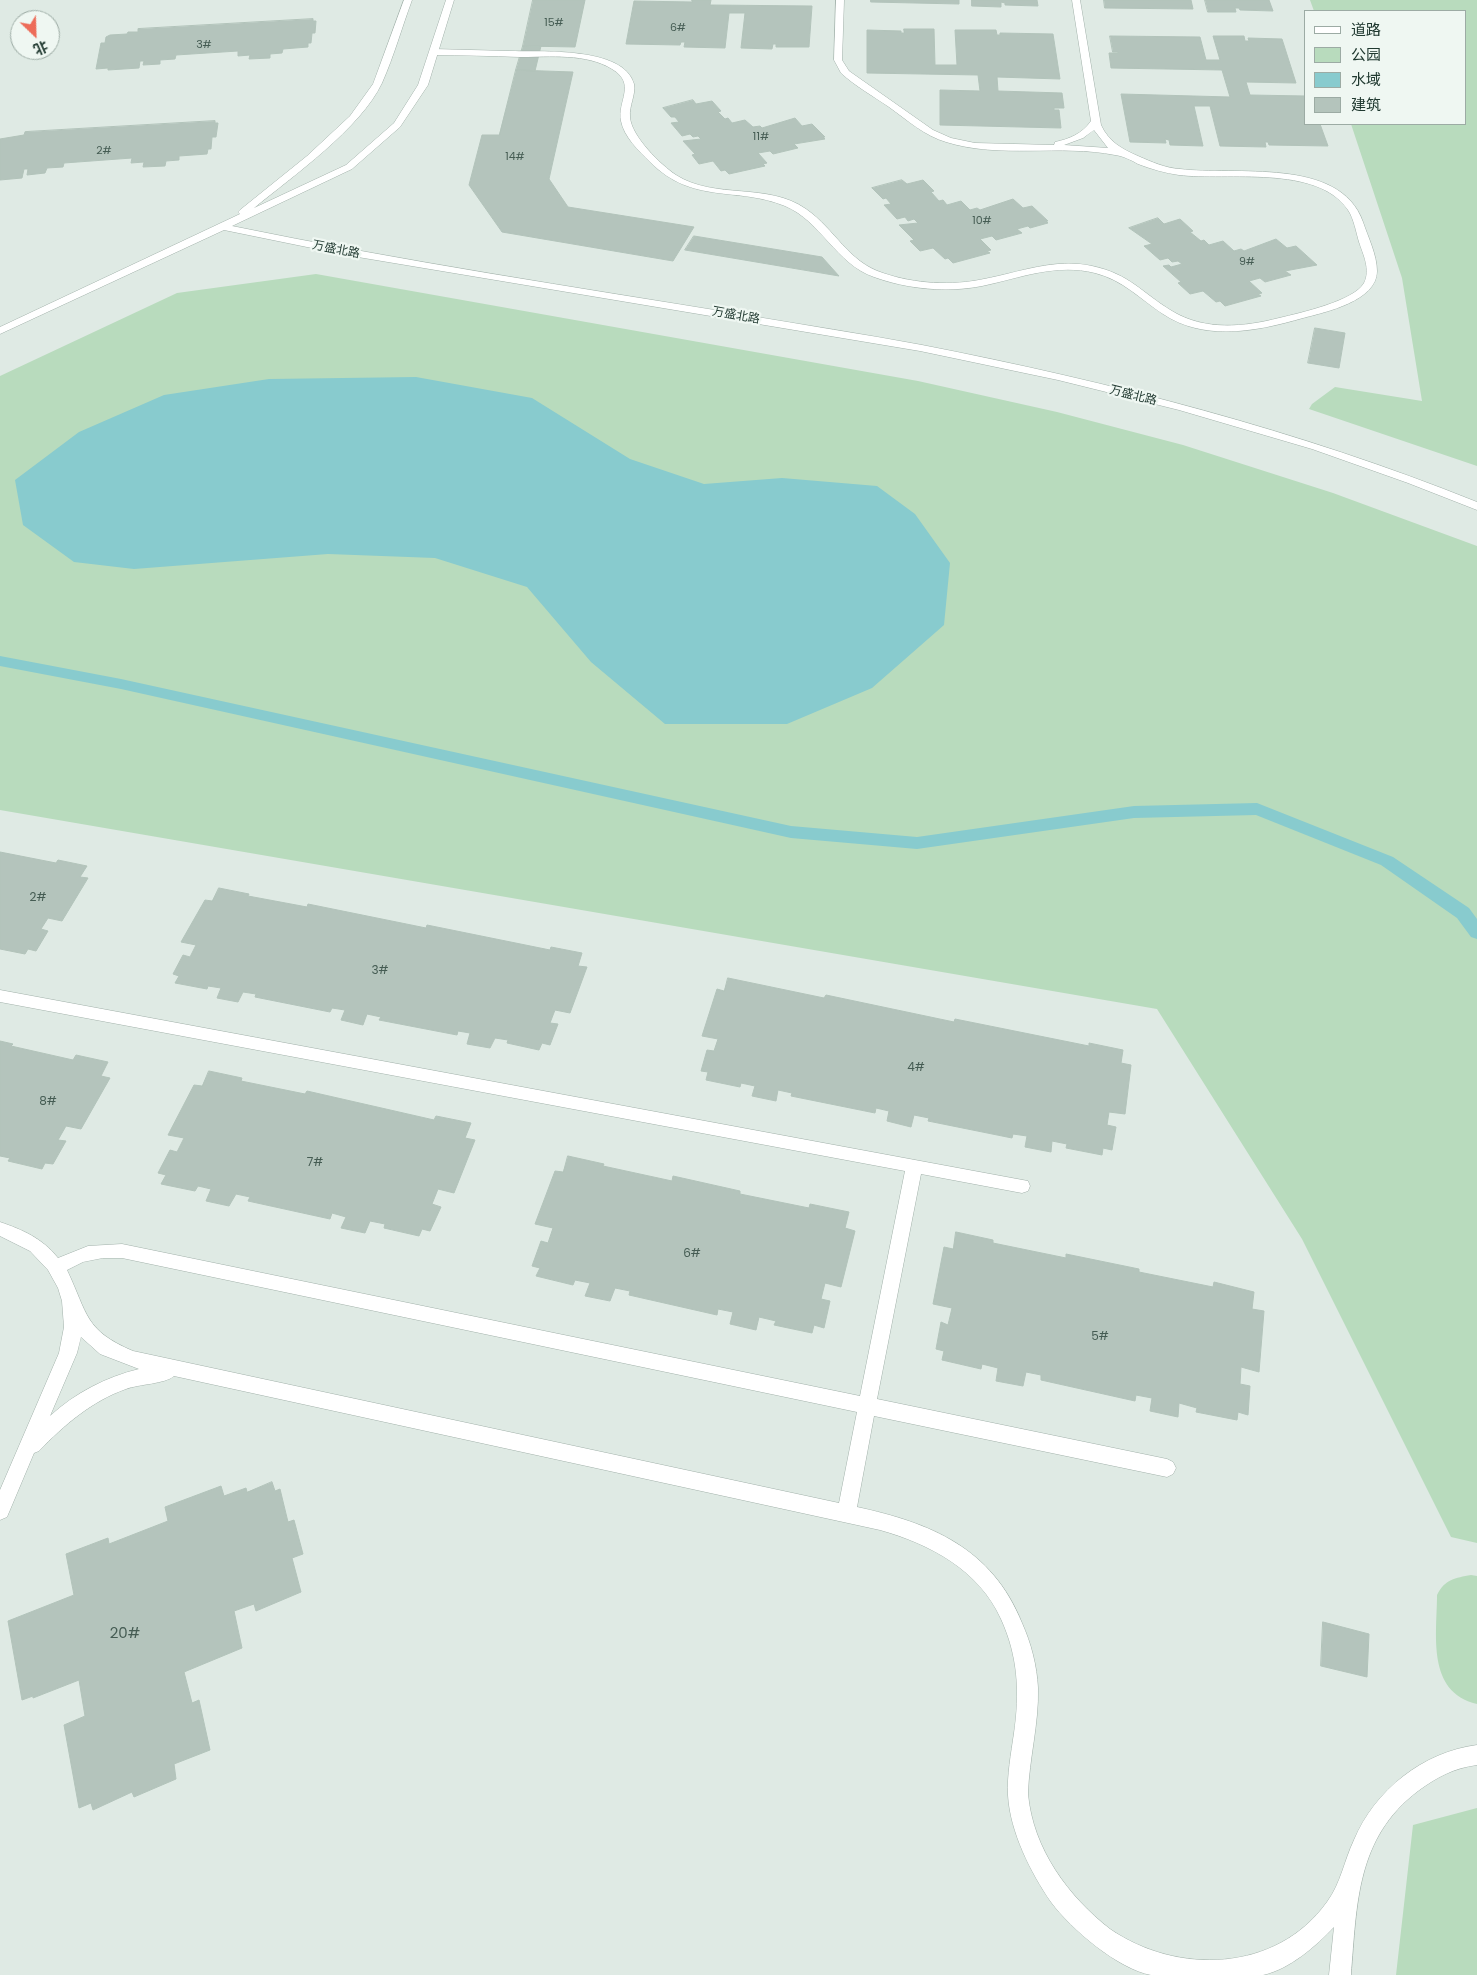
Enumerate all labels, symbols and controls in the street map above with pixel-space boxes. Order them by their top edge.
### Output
north arrow [10,10,60,60]
legend [1304,10,1467,125]
house number: 15# [544,16,564,30]
text: 道路 [1351,19,1381,40]
house number: 6# [670,21,686,35]
text: 北 [30,36,51,60]
house number: 3# [196,38,212,52]
text: 公园 [1351,44,1381,65]
text: 水域 [1351,69,1381,90]
text: 建筑 [1351,94,1381,115]
house number: 11# [753,130,769,144]
house number: 2# [96,144,112,158]
house number: 14# [505,150,525,164]
house number: 10# [972,214,992,228]
street label: 万盛北路 [311,238,361,262]
house number: 9# [1239,255,1255,269]
street label: 万盛北路 [711,305,761,327]
street label: 万盛北路 [1108,383,1158,409]
house number: 2# [30,891,46,905]
house number: 3# [371,964,389,978]
house number: 4# [907,1061,925,1075]
house number: 8# [39,1095,57,1109]
house number: 7# [307,1156,323,1170]
house number: 6# [683,1247,701,1261]
house number: 5# [1091,1330,1109,1344]
house number: 20# [110,1625,140,1643]

